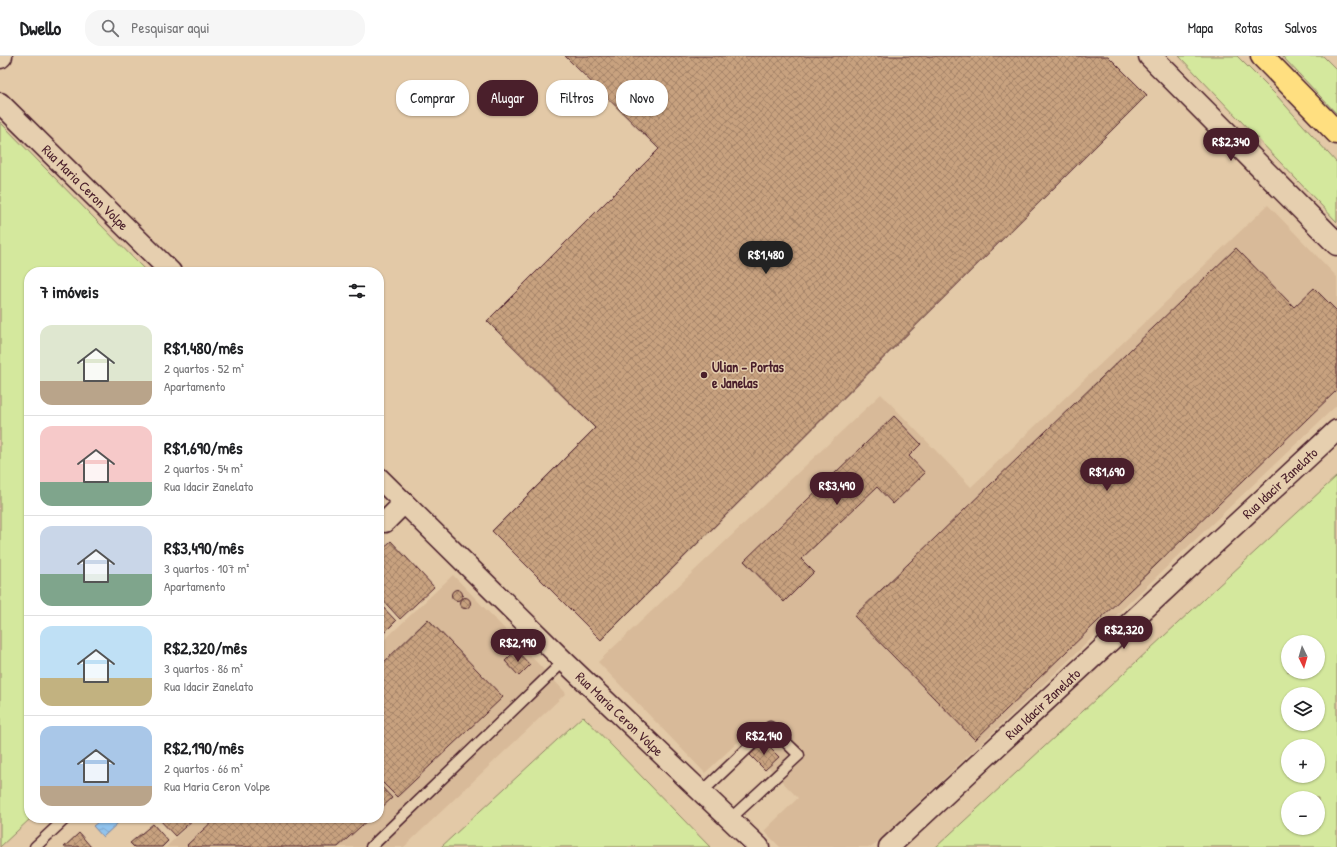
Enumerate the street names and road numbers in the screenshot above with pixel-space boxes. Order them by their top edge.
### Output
street label: Rua Maria Ceron Volpe [38,140,133,234]
street label: Rua Idacir Zanelato [1238,443,1322,523]
street label: Rua Idacir Zanelato [1001,664,1084,743]
street label: Rua Maria Ceron Volpe [572,667,668,760]

